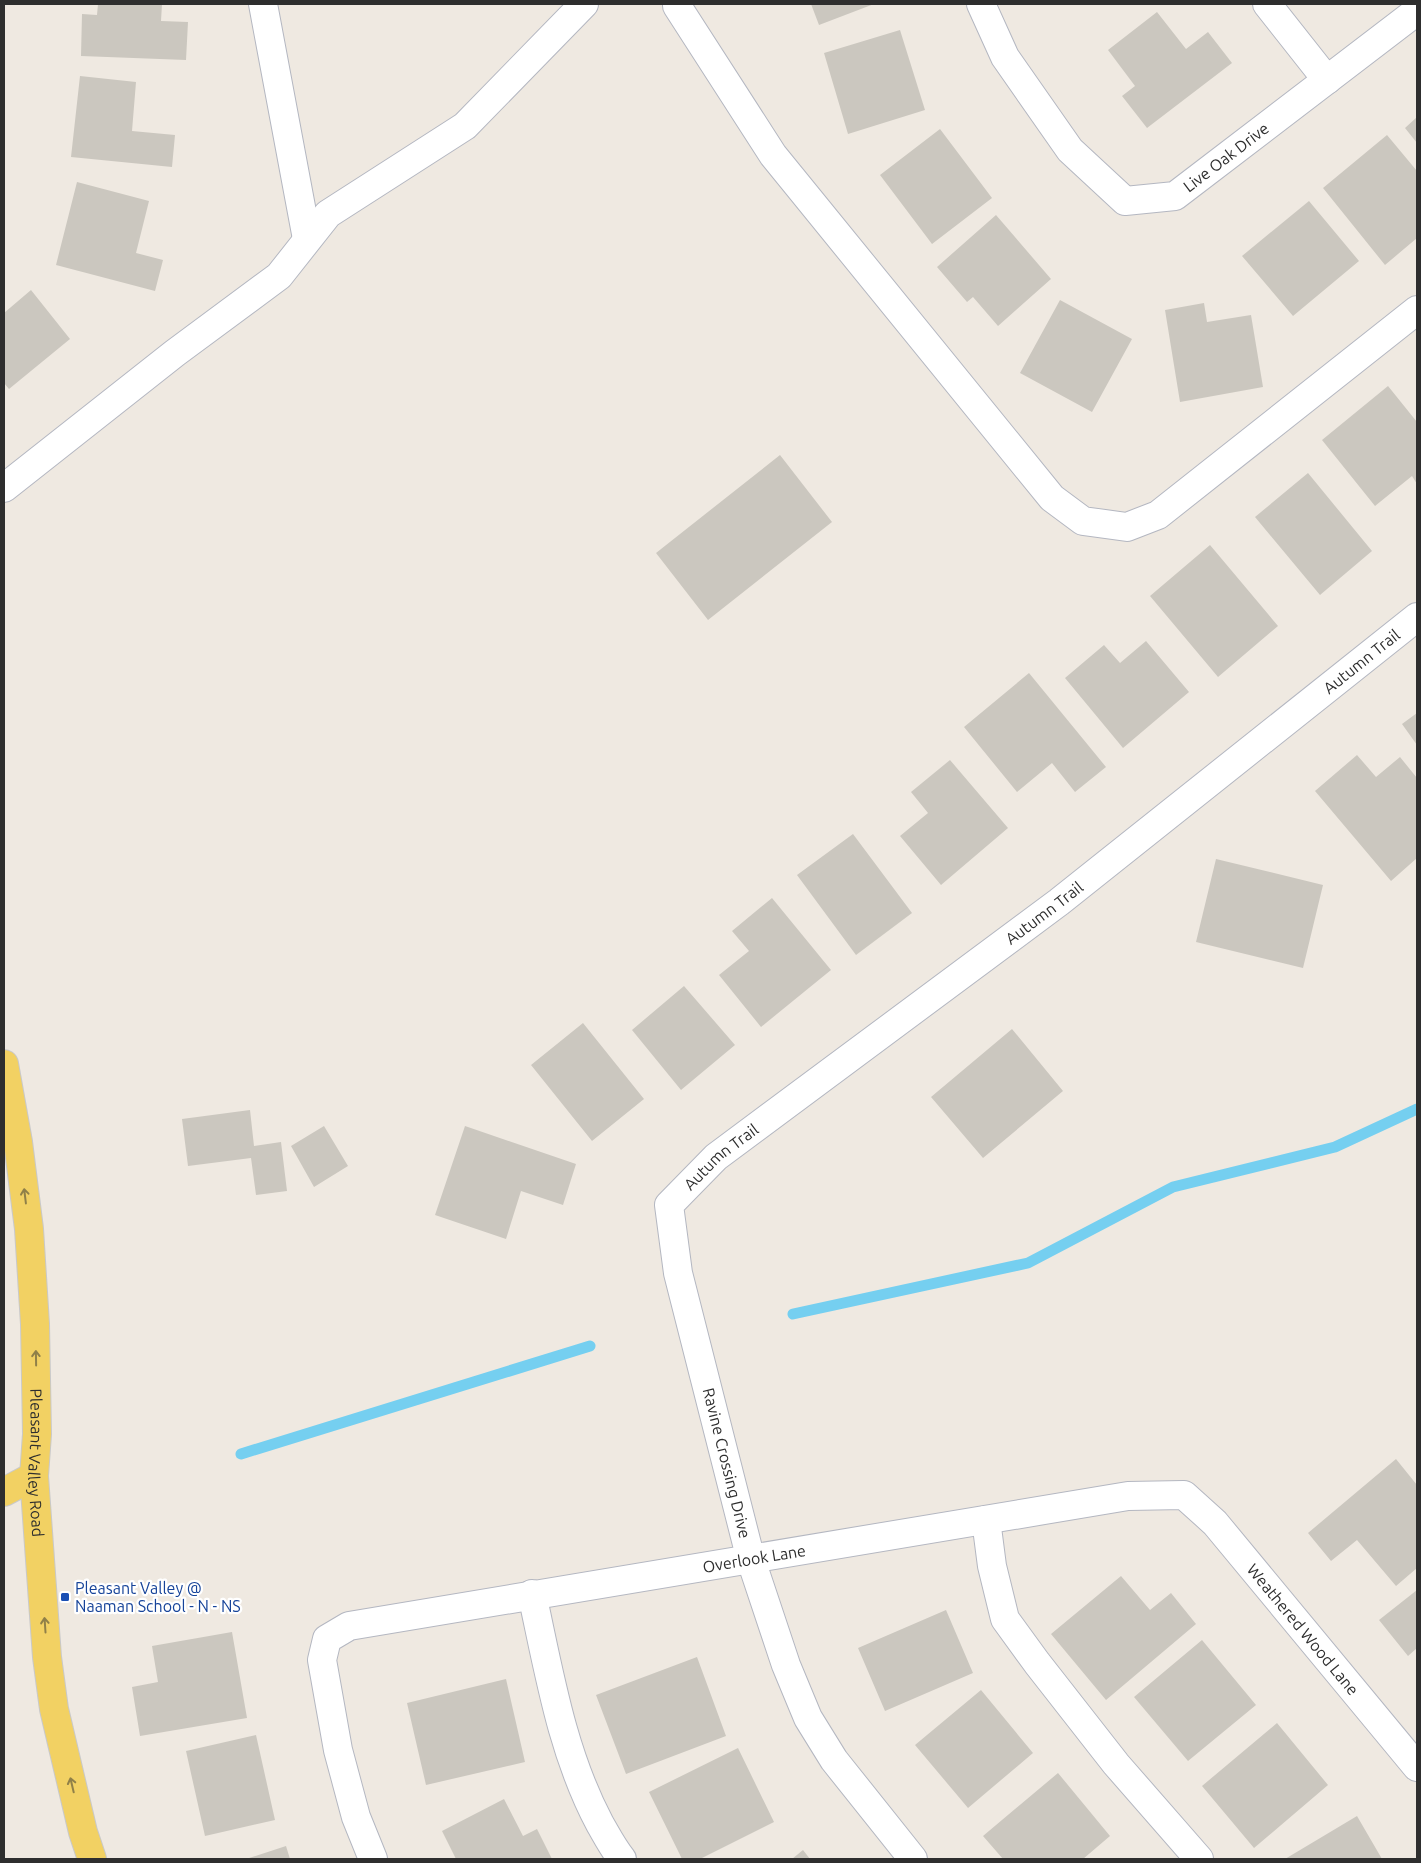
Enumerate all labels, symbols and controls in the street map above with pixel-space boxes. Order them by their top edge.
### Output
street label: Live Oak Drive [1180,119,1272,195]
street label: Autumn Trail [1320,625,1403,697]
street label: Autumn Trail [1002,878,1086,948]
street label: Autumn Trail [680,1120,762,1193]
one-way arrow [20,1188,30,1204]
one-way arrow [31,1350,41,1366]
street label: Ravine Crossing Drive [700,1386,754,1540]
street label: Pleasant Valley Road [25,1388,47,1538]
street label: Overlook Lane [701,1541,807,1576]
street label: Weathered Wood Lane [1244,1560,1363,1699]
place label: Pleasant Valley @ Naaman School - N - NS [75,1579,241,1615]
marker: Pleasant Valley @ Naaman School - N - NS [59,1591,71,1603]
one-way arrow [40,1617,50,1633]
one-way arrow [67,1777,76,1793]

